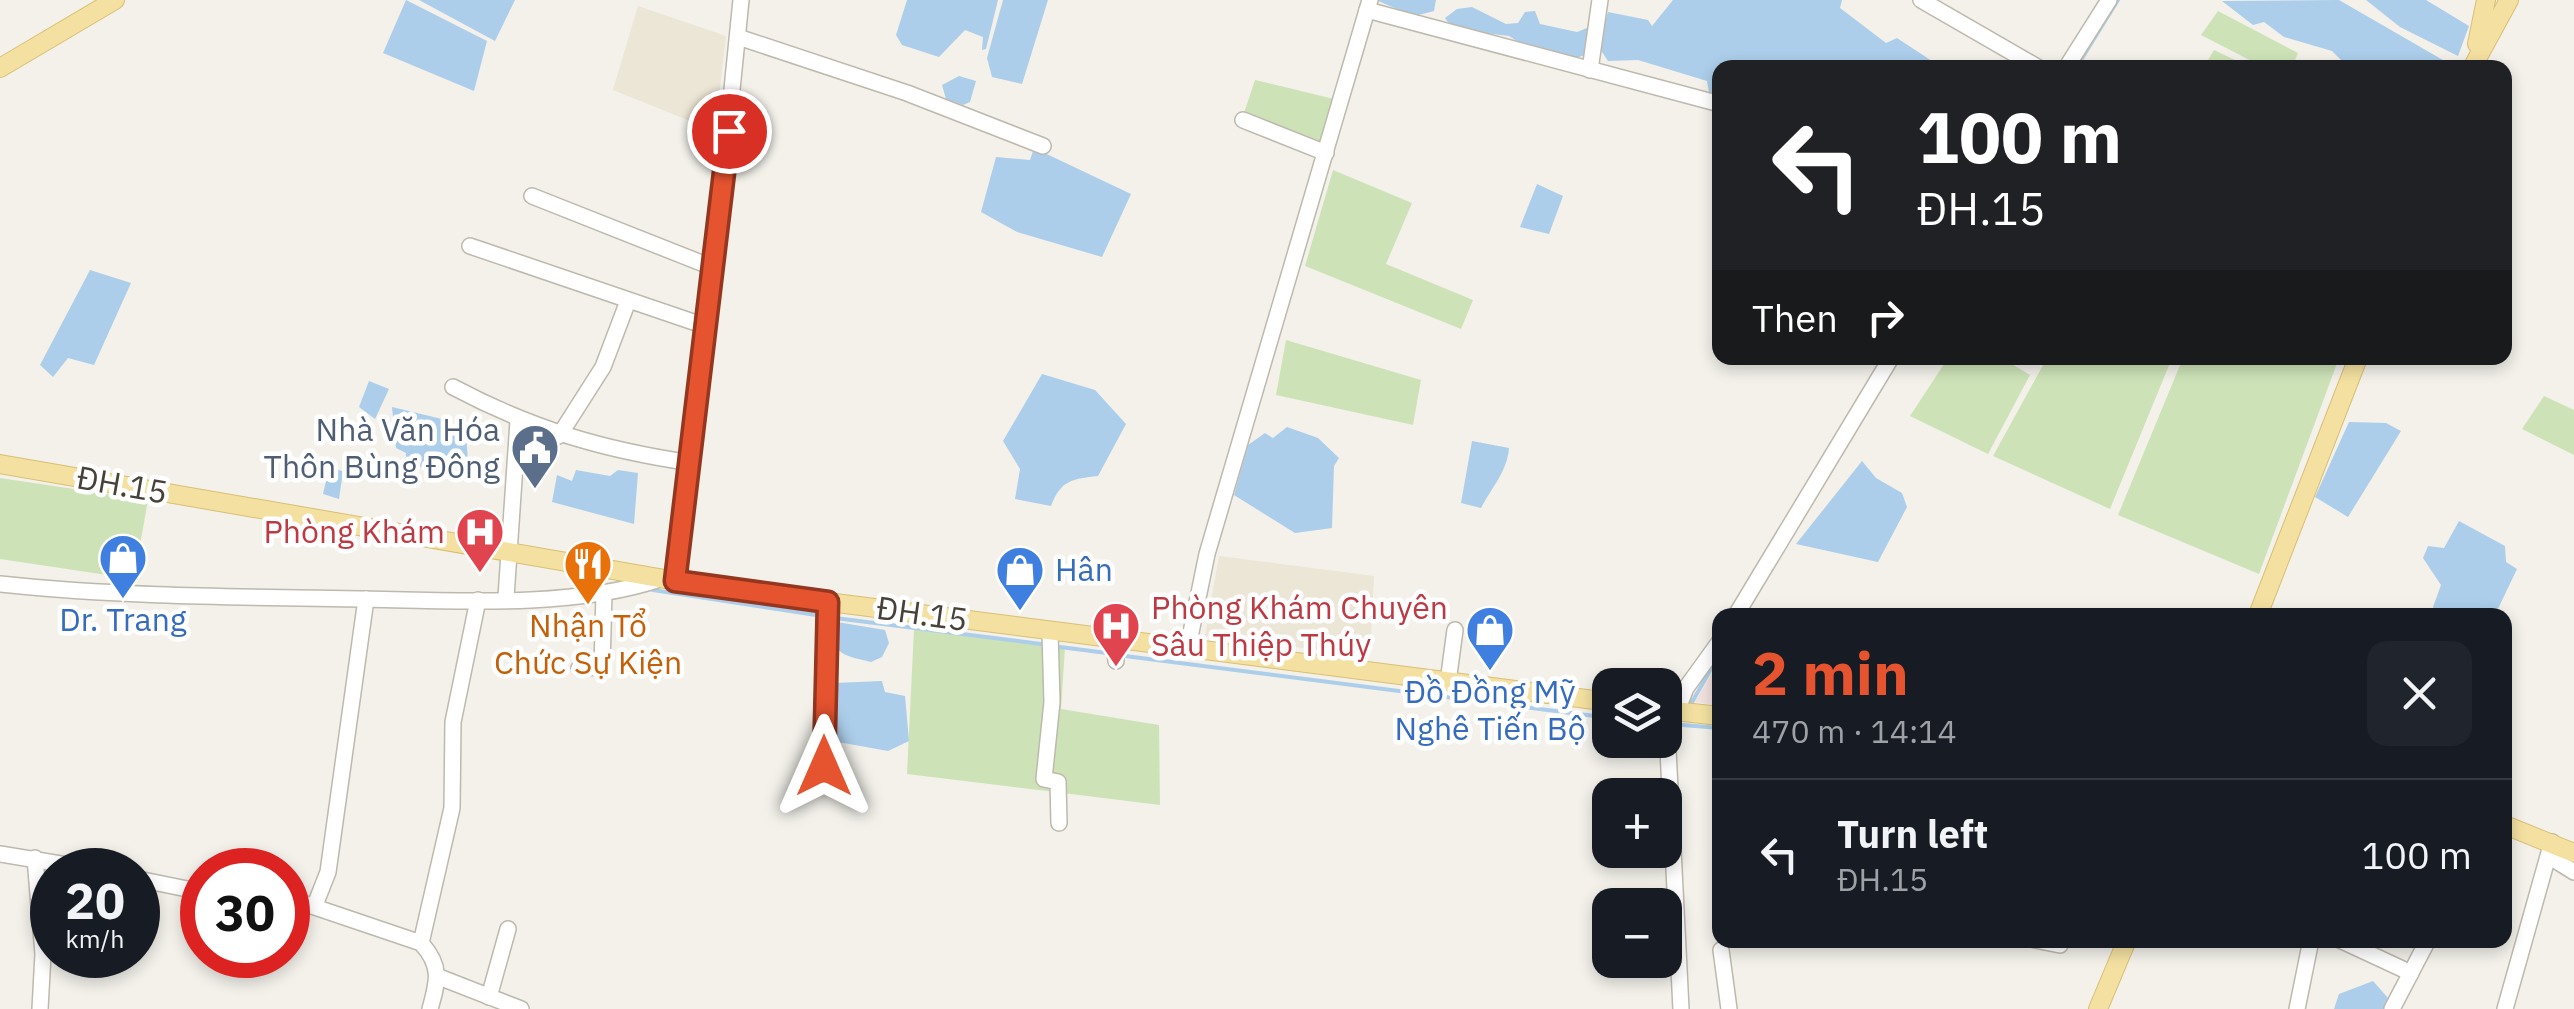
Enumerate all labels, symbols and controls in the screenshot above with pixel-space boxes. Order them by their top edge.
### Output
pin [687,89,772,174]
text: 100 m [1917,91,2122,182]
icon: left [1752,100,1882,230]
icon: arrive [702,104,757,159]
text: ĐH.15 [1917,179,2045,237]
icon: right [1858,290,1913,345]
text: Then [1752,293,1838,342]
place label: Nhà Văn Hóa Thôn Bùng Đông [264,408,500,487]
public building icon: Nhà Văn Hóa Thôn Bùng Đông [509,422,561,490]
street label: ĐH.15 [74,455,171,513]
hospital icon: Phòng Khám [454,506,506,574]
place label: Phòng Khám [263,510,445,552]
shop icon: Dr. Trang [97,532,149,600]
restaurant icon: Nhận Tổ Chức Sự Kiện [562,538,614,606]
shop icon: Hân [994,544,1046,612]
place label: Hân [1055,548,1113,590]
street label: ĐH.15 [874,586,970,640]
place label: Phòng Khám Chuyên Sâu Thiệp Thúy [1151,586,1448,665]
place label: Dr. Trang [59,598,187,640]
hospital icon: Phòng Khám Chuyên Sâu Thiệp Thúy [1090,600,1142,668]
place label: Nhận Tổ Chức Sự Kiện [494,604,682,683]
shop icon: Đồ Đồng Mỹ Nghê Tiến Bộ [1464,604,1516,672]
text: 2 min [1752,633,1909,712]
button: close [2367,641,2472,746]
map controls [1592,668,1682,978]
button: layers [1592,668,1682,758]
place label: Đồ Đồng Mỹ Nghê Tiến Bộ [1394,670,1586,749]
text: 470 m · 14:14 [1752,710,1957,752]
position arrow [772,714,876,818]
button: + [1592,778,1682,868]
text: Turn left [1837,809,1988,858]
icon: left [1752,827,1807,882]
text: 100 m [2361,830,2472,879]
speed limit sign: 30 [180,848,310,978]
text: ĐH.15 [1837,858,1928,900]
text: 20 [65,868,125,933]
button: − [1592,888,1682,978]
text: km/h [66,922,124,955]

